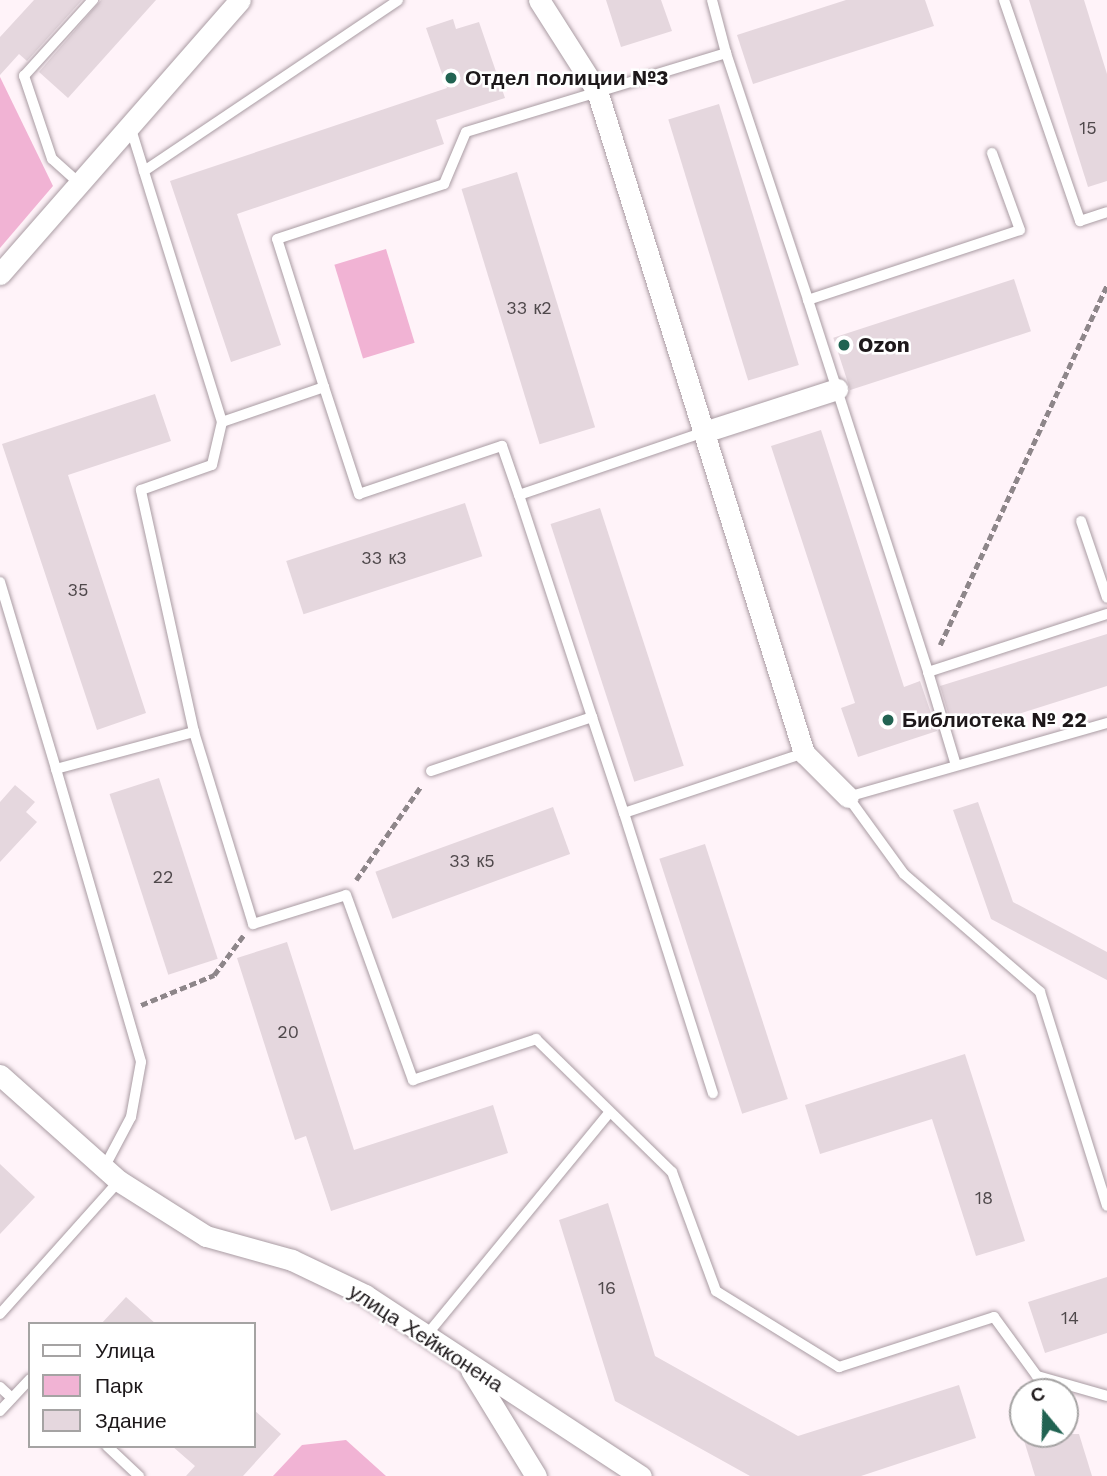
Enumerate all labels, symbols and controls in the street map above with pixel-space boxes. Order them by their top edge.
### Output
place label: Отдел полиции №3 [465,65,669,91]
marker: Отдел полиции №3 [443,70,459,86]
house number: 15 [1079,117,1097,139]
house number: 33 к2 [506,297,552,319]
place label: Ozon [858,332,910,358]
marker: Ozon [836,337,852,353]
house number: 33 к3 [361,547,407,569]
house number: 35 [68,579,88,601]
place label: Библиотека № 22 [902,707,1087,733]
marker: Библиотека № 22 [880,712,896,728]
house number: 33 к5 [449,850,495,872]
house number: 22 [153,866,173,888]
house number: 20 [277,1021,299,1043]
house number: 18 [975,1187,993,1209]
house number: 16 [598,1277,616,1299]
street label: улица Хейкконена [344,1279,508,1397]
house number: 14 [1061,1307,1079,1329]
legend [28,1322,256,1448]
text: Улица [95,1338,155,1363]
text: Парк [95,1373,143,1398]
north arrow [1009,1378,1079,1448]
text: С [1027,1381,1048,1408]
text: Здание [95,1408,167,1433]

